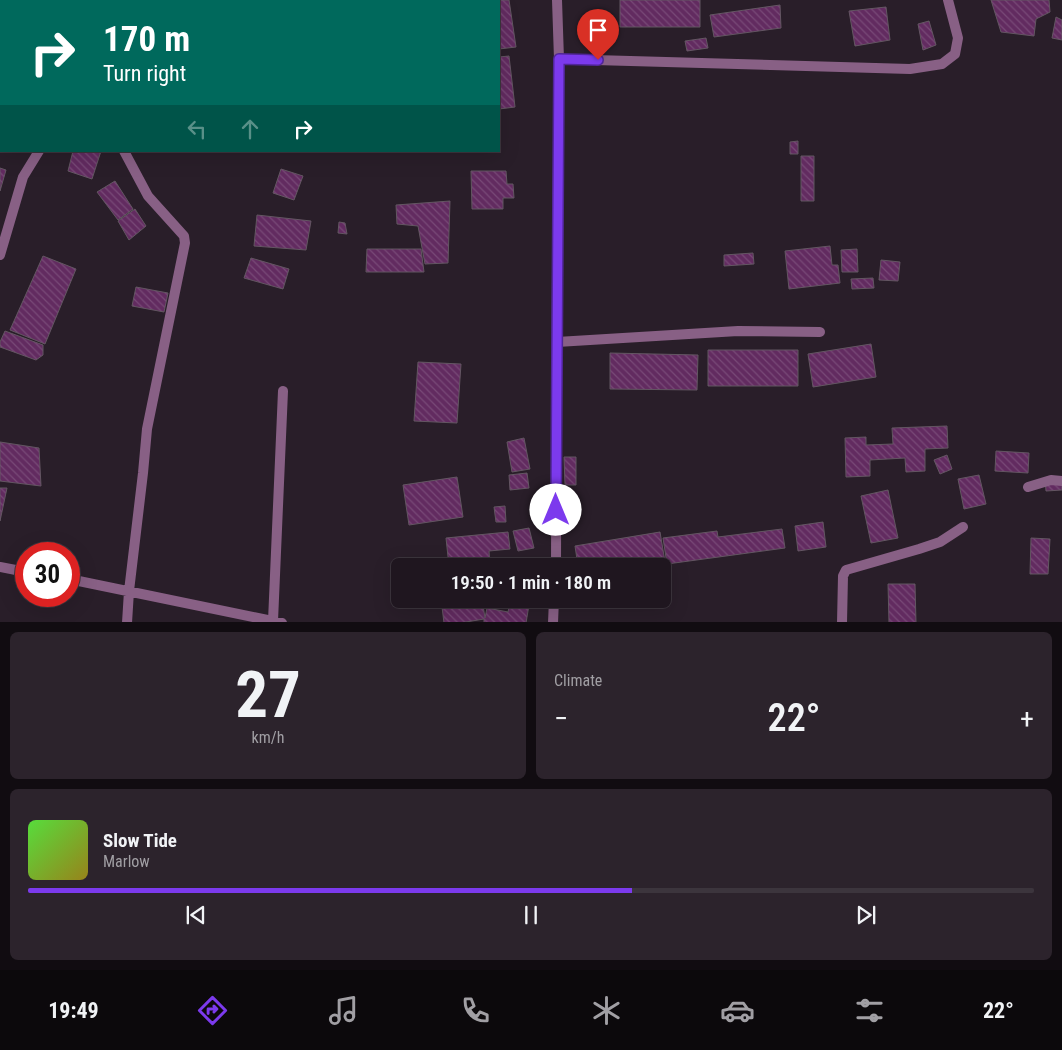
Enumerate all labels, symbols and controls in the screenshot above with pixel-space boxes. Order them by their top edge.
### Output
pin [577,9,619,60]
icon: arrive [584,16,612,44]
text: 170 m [103,19,190,60]
icon: right [20,20,85,85]
text: Turn right [103,61,186,86]
icon: left [183,115,211,143]
icon: ahead [236,115,264,143]
icon: right [289,115,317,143]
position arrow [529,483,581,535]
speed limit sign: 30 [15,542,80,607]
text: 19:50 · 1 min · 180 m [451,571,611,594]
text: 27 [235,657,301,733]
text: Climate [554,671,602,690]
text: 22° [768,696,820,740]
text: − [554,702,568,735]
text: + [1020,702,1034,735]
text: km/h [252,728,284,747]
text: Slow Tide [103,829,177,852]
text: Marlow [103,852,150,871]
icon: previous [182,901,210,929]
icon: pause [517,901,545,929]
icon: next [852,901,880,929]
icon: directions [195,993,230,1028]
icon: music [326,993,361,1028]
icon: phone [458,993,493,1028]
icon: climate [589,993,624,1028]
icon: car [720,993,755,1028]
icon: filters [852,993,887,1028]
text: 19:49 [48,998,99,1023]
text: 22° [983,998,1014,1023]

